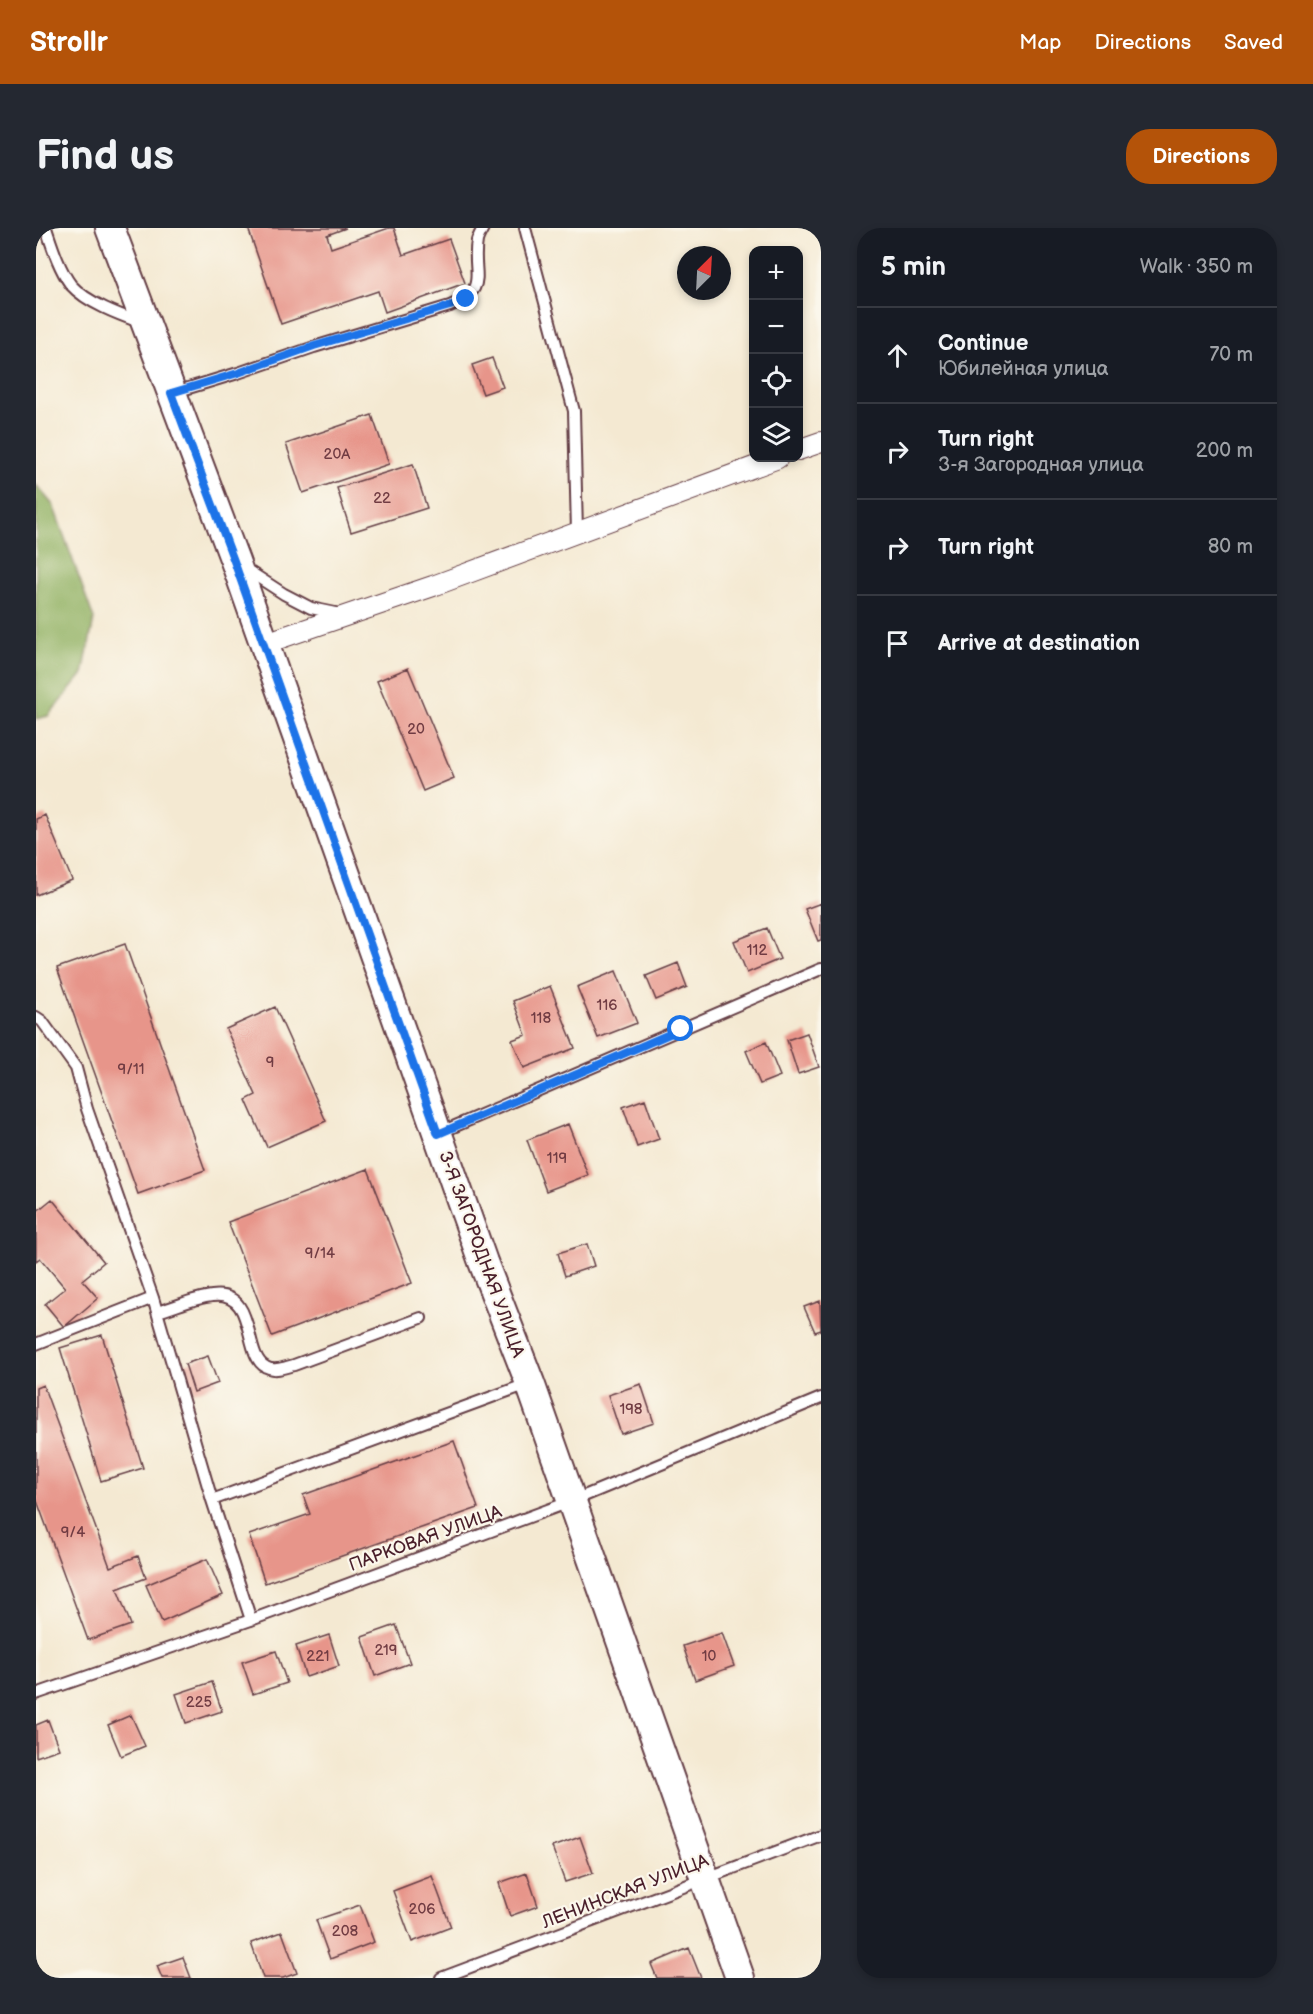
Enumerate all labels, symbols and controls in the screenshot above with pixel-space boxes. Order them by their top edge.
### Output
text: Strollr [30,26,108,59]
text: Map [1019,30,1062,55]
text: Directions [1095,30,1191,55]
text: Saved [1224,30,1283,55]
button: Directions [1126,129,1277,184]
text: Find us [36,131,174,182]
north arrow [677,246,731,300]
map controls [749,246,803,462]
button: + [749,246,803,300]
text: 5 min [881,252,946,283]
text: Walk · 350 m [1140,255,1253,279]
route end [452,285,478,311]
button: − [749,300,803,354]
text: Continue [938,330,1028,357]
icon: ahead [881,339,914,372]
text: 70 m [1209,343,1253,367]
button: locate [749,354,803,408]
text: Юбилейная улица [938,357,1109,381]
button: layers [749,408,803,462]
text: Turn right [938,426,1034,453]
icon: right [881,435,914,468]
text: 200 m [1196,439,1253,463]
house number: 20А [324,445,351,464]
text: 3-я Загородная улица [938,453,1144,477]
house number: 22 [373,489,391,508]
icon: right [881,531,914,564]
text: Turn right [938,534,1034,561]
text: 80 m [1208,535,1253,559]
icon: arrive [881,627,914,660]
text: Arrive at destination [938,630,1140,657]
house number: 20 [407,720,425,739]
house number: 112 [747,941,767,960]
house number: 116 [597,996,617,1015]
house number: 118 [531,1009,551,1028]
route start [667,1015,693,1041]
house number: 9 [266,1053,274,1072]
house number: 9/11 [117,1060,145,1079]
street label: 3-Я ЗАГОРОДНАЯ УЛИЦА [434,1148,529,1360]
house number: 119 [547,1149,567,1168]
house number: 9/14 [305,1244,335,1263]
house number: 198 [619,1400,643,1419]
street label: ПАРКОВАЯ УЛИЦА [346,1501,505,1576]
house number: 9/4 [61,1523,85,1542]
house number: 219 [374,1641,398,1660]
house number: 221 [306,1647,330,1666]
house number: 10 [702,1647,716,1666]
house number: 225 [186,1693,212,1712]
street label: ЛЕНИНСКАЯ УЛИЦА [538,1850,711,1933]
house number: 206 [409,1900,435,1919]
house number: 208 [332,1922,358,1941]

